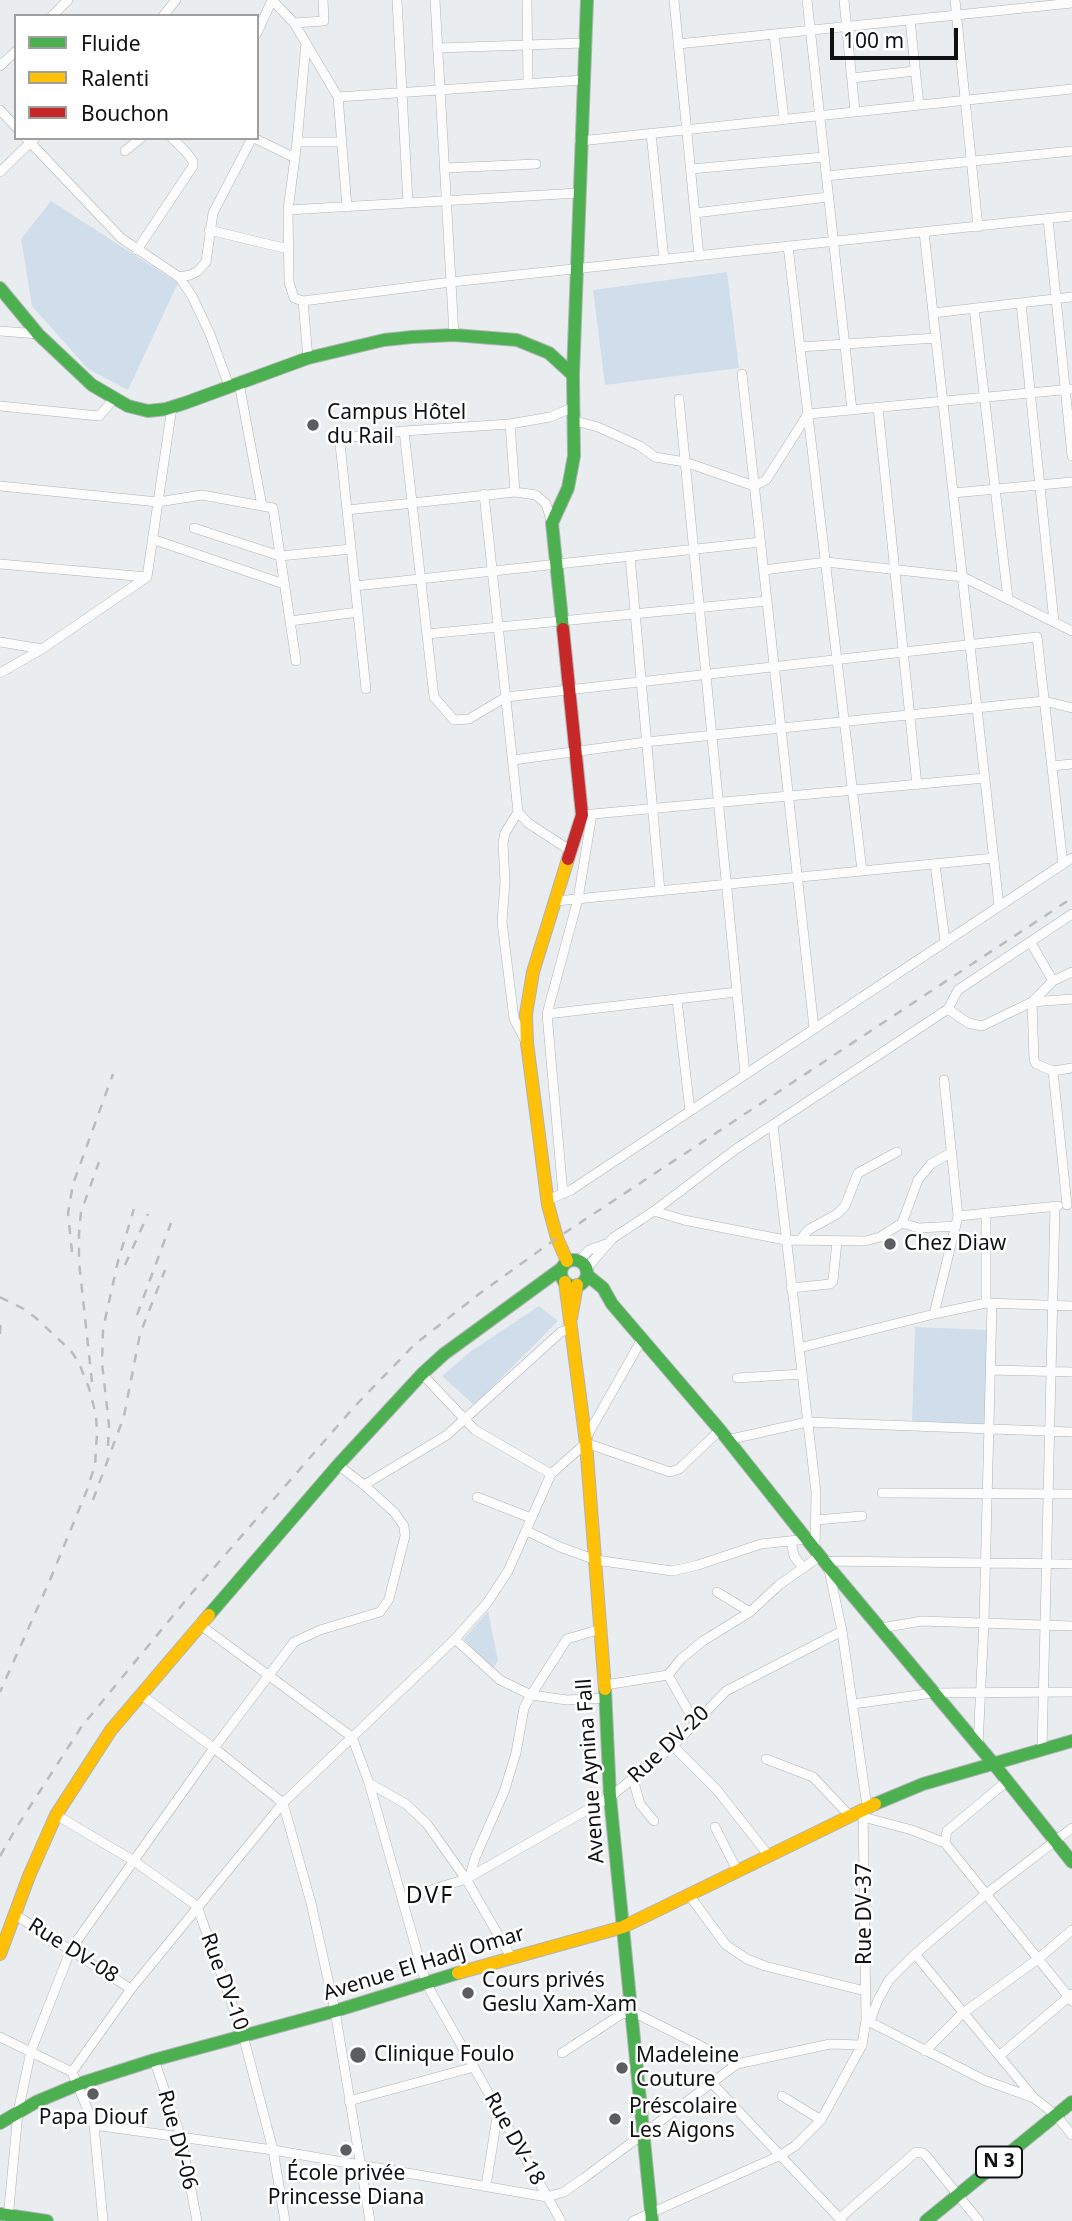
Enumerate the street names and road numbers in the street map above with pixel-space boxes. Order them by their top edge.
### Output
street label: Avenue Aynina Fall [572,1678,610,1864]
street label: Rue DV-20 [623,1701,715,1789]
street label: Rue DV-37 [852,1863,878,1965]
street label: Rue DV-08 [23,1913,123,1989]
street label: Avenue El Hadj Omar [320,1921,528,2007]
street label: Rue DV-10 [195,1930,253,2034]
street label: Rue DV-06 [152,2088,202,2192]
street label: Rue DV-18 [478,2088,550,2190]
road number: N 3 [976,2146,1022,2178]

